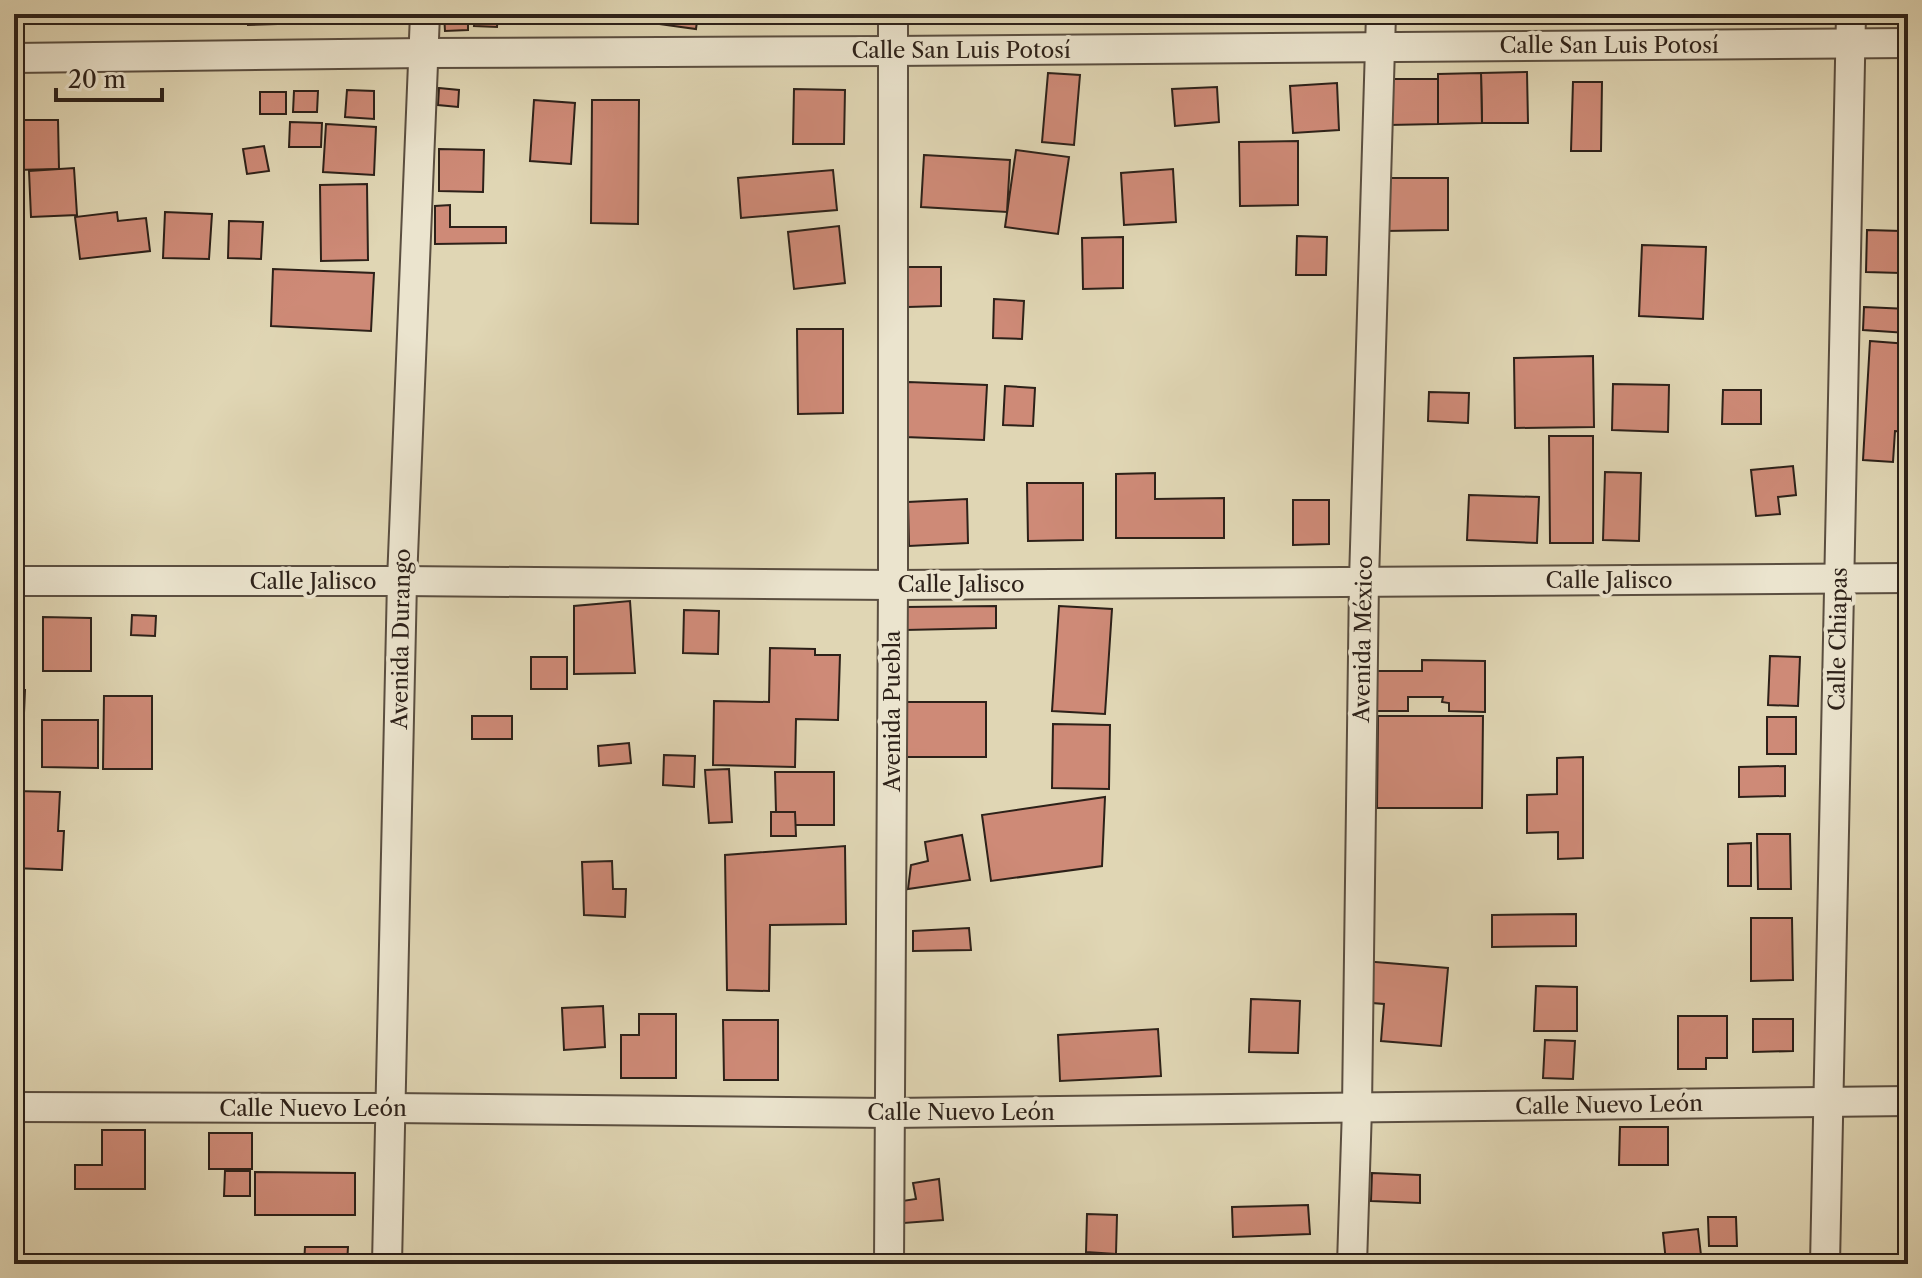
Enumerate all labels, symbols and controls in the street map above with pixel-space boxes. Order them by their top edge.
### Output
street label: Calle San Luis Potosí [1499,32,1719,59]
street label: Calle San Luis Potosí [851,37,1071,64]
scale bar [56,52,162,102]
text: 20 m [68,65,126,94]
street label: Avenida Durango [386,549,416,730]
street label: Avenida México [1348,555,1378,724]
street label: Calle Jalisco [1546,567,1672,594]
street label: Calle Chiapas [1823,567,1853,711]
street label: Calle Jalisco [250,568,376,595]
street label: Calle Jalisco [898,571,1024,598]
street label: Avenida Puebla [879,630,906,793]
street label: Calle Nuevo León [1515,1090,1703,1120]
street label: Calle Nuevo León [219,1095,407,1122]
street label: Calle Nuevo León [867,1099,1055,1126]

